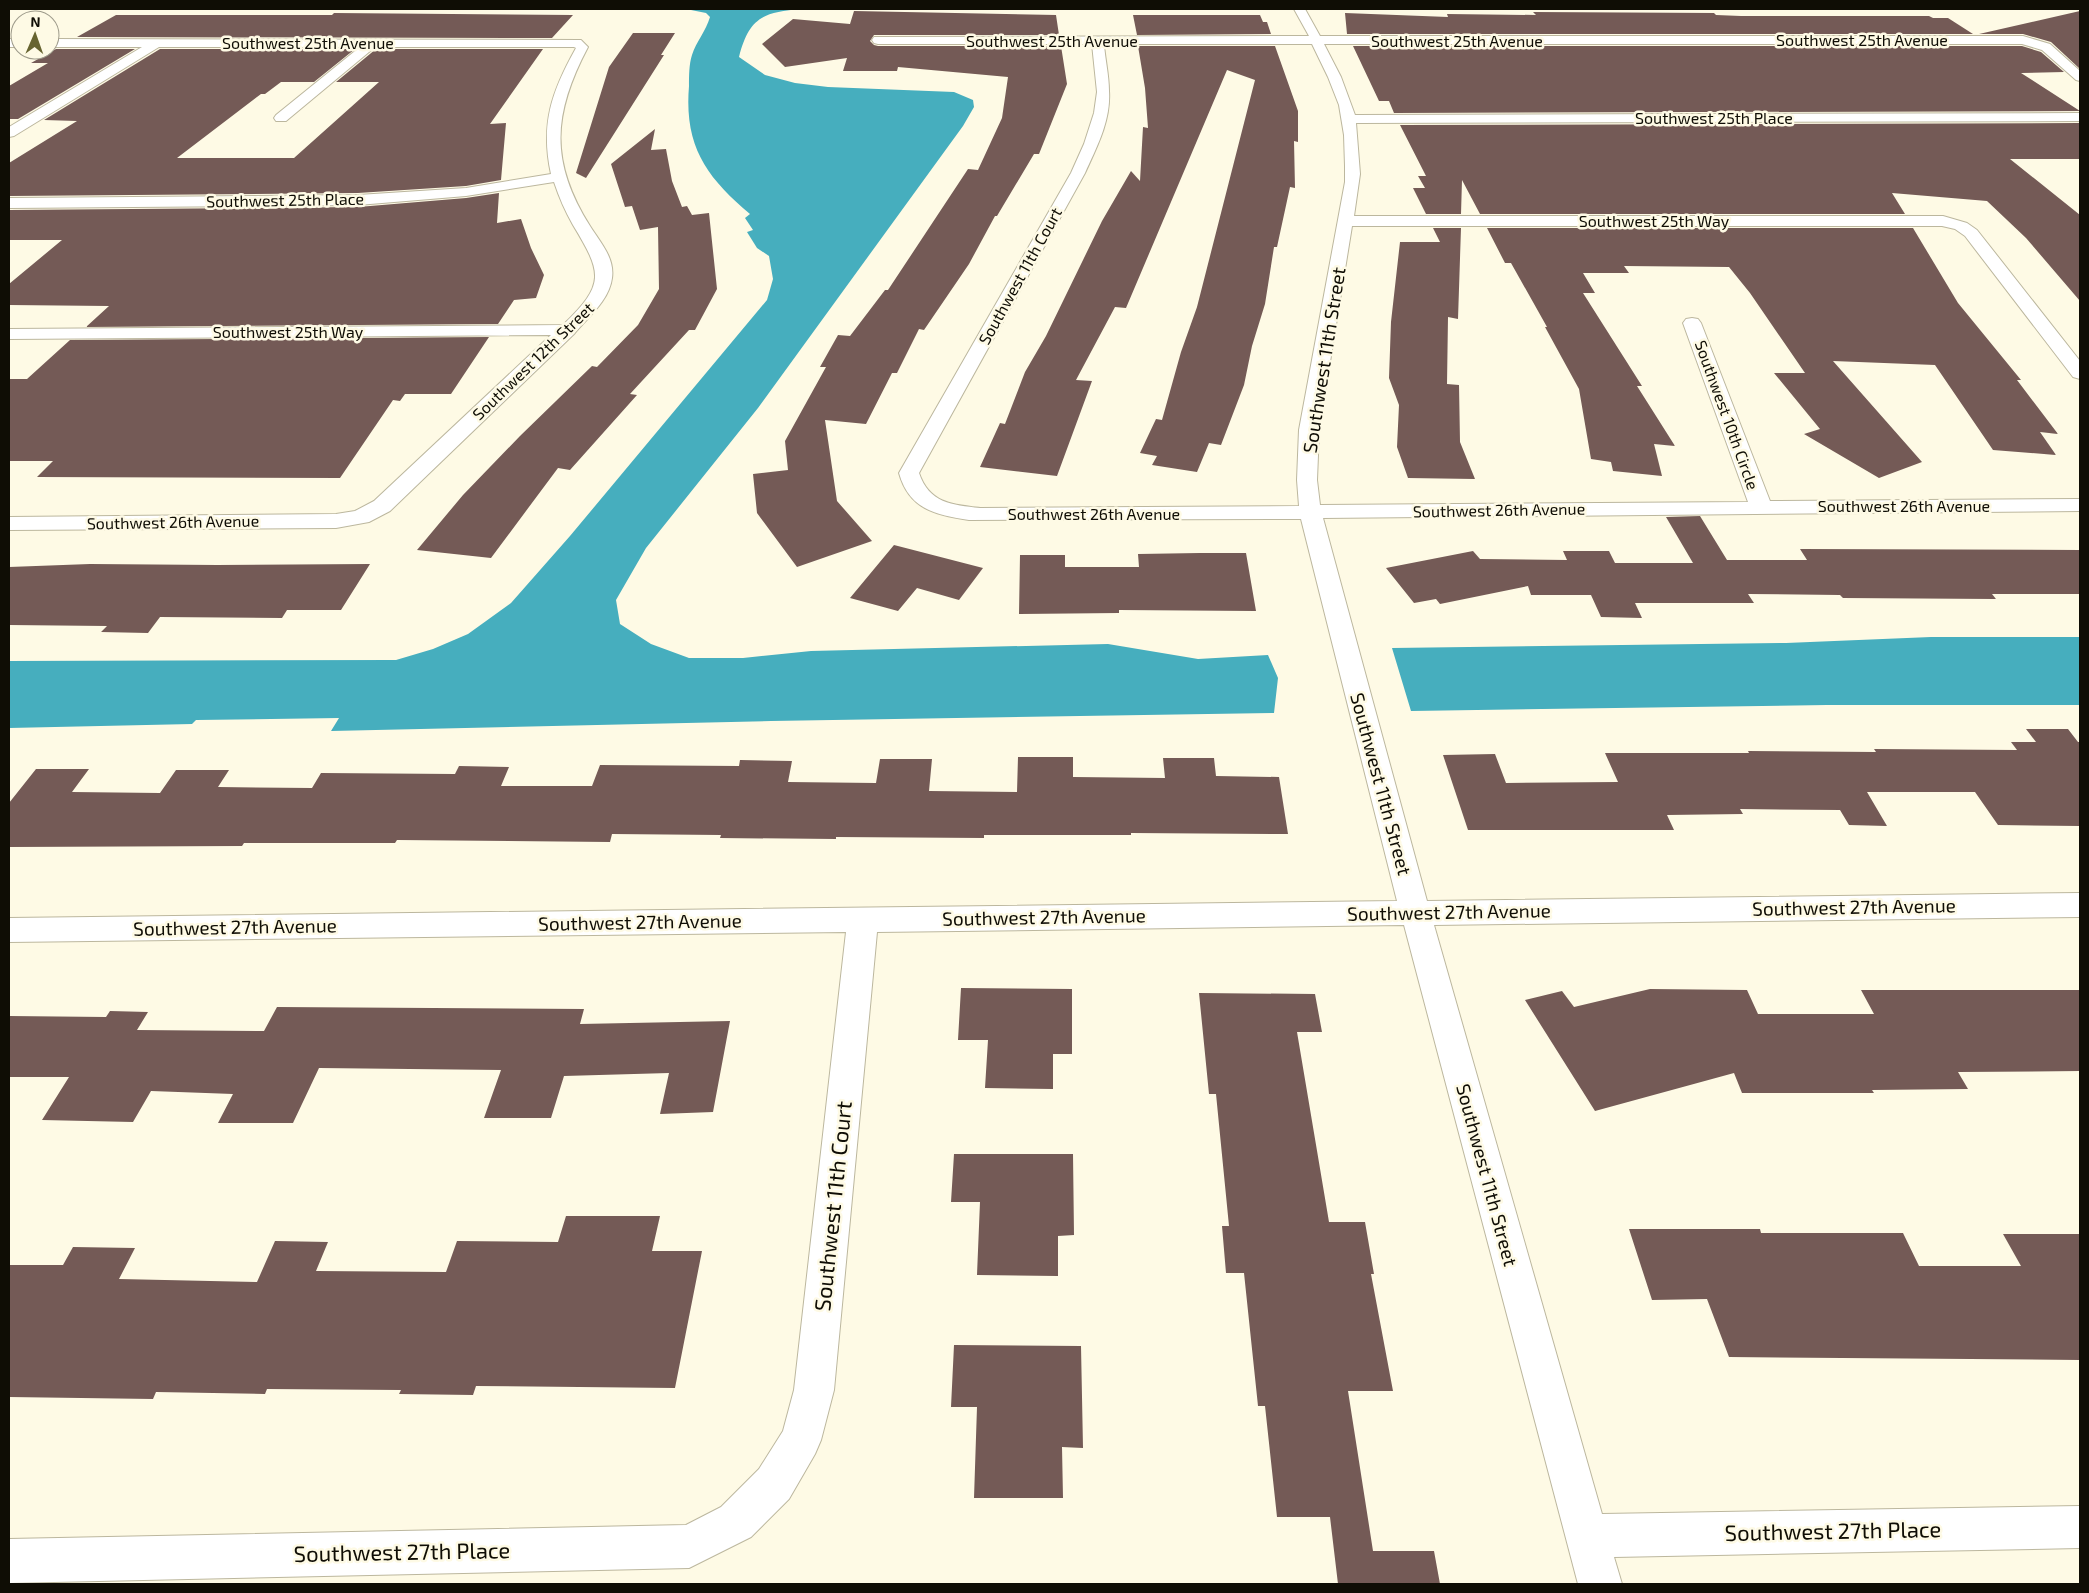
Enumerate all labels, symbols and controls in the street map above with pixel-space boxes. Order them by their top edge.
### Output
north arrow [10,10,60,60]
text: N [30,13,41,30]
street label: Southwest 25th Avenue [1776,30,1948,49]
street label: Southwest 25th Avenue [966,31,1138,50]
street label: Southwest 25th Avenue [1371,31,1543,50]
street label: Southwest 25th Avenue [222,33,394,52]
street label: Southwest 25th Place [1635,108,1793,127]
street label: Southwest 25th Place [206,189,364,210]
street label: Southwest 11th Court [974,204,1065,348]
street label: Southwest 25th Way [1579,211,1730,230]
street label: Southwest 11th Street [1297,265,1350,455]
street label: Southwest 12th Street [468,298,597,423]
street label: Southwest 25th Way [213,322,364,341]
street label: Southwest 10th Circle [1692,338,1763,492]
street label: Southwest 26th Avenue [1818,496,1990,515]
street label: Southwest 26th Avenue [1413,498,1585,521]
street label: Southwest 26th Avenue [1008,504,1180,523]
street label: Southwest 26th Avenue [87,510,259,533]
street label: Southwest 11th Street [1346,690,1417,878]
street label: Southwest 27th Avenue [1752,893,1956,920]
street label: Southwest 27th Avenue [1347,898,1551,925]
street label: Southwest 27th Avenue [942,903,1146,930]
street label: Southwest 27th Avenue [538,908,742,935]
street label: Southwest 27th Avenue [133,913,337,940]
street label: Southwest 11th Street [1452,1081,1523,1269]
street label: Southwest 11th Court [808,1099,856,1312]
street label: Southwest 27th Place [1724,1515,1941,1545]
street label: Southwest 27th Place [293,1536,510,1566]

